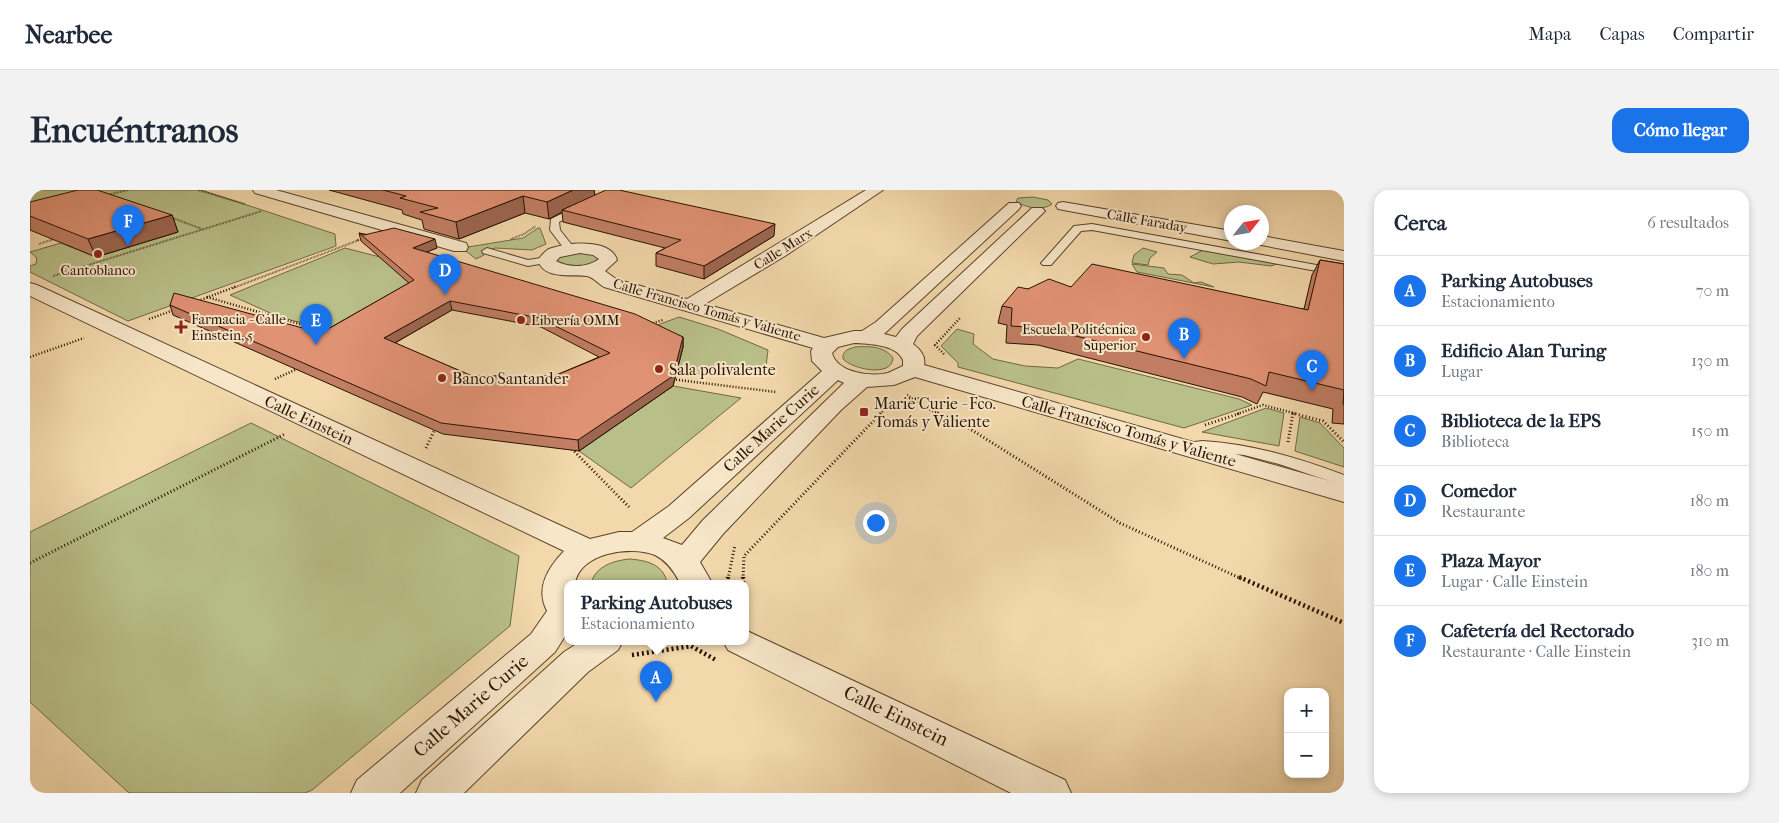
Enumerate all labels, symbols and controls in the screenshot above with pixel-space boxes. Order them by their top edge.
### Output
text: Nearbee [25,21,112,49]
text: Mapa [1529,24,1571,45]
text: Capas [1599,24,1645,45]
text: Compartir [1673,24,1754,45]
button: Cómo llegar [1612,108,1749,153]
text: Encuéntranos [30,110,238,151]
pin: F [112,205,144,246]
north arrow [1224,205,1269,250]
street label: Calle Faraday [1106,206,1189,237]
text: Cerca [1394,211,1446,235]
text: 6 resultados [1647,213,1729,232]
street label: Calle Marx [751,224,816,274]
marker: Cantoblanco [92,248,104,260]
pin: D [429,254,461,295]
place label: Cantoblanco [61,262,135,279]
text: Parking Autobuses [1441,270,1593,292]
street label: Calle Francisco Tomás y Valiente [611,275,803,345]
text: A [1405,281,1415,300]
text: 70 m [1696,281,1729,300]
text: Estacionamiento [1441,292,1555,311]
pin: E [300,304,332,345]
place label: Farmacia - Calle Einstein, 5 [191,311,286,344]
place label: Librería OMM [531,312,620,329]
marker: Librería OMM [515,314,527,326]
pin: B [1168,318,1200,359]
marker: Farmacia - Calle Einstein, 5 [175,321,187,333]
place label: Escuela Politécnica Superior [1022,321,1137,354]
marker: Escuela Politécnica Superior [1140,331,1152,343]
text: Edificio Alan Turing [1441,340,1606,362]
pin: C [1296,350,1328,391]
text: B [1405,351,1415,370]
text: 130 m [1691,351,1729,370]
place label: Sala polivalente [669,360,776,379]
text: Lugar [1441,362,1482,381]
marker: Sala polivalente [653,363,665,375]
place label: Banco Santander [452,369,568,388]
marker: Banco Santander [436,372,448,384]
street label: Calle Marie Curie [719,380,823,476]
street label: Calle Einstein [262,391,357,449]
street label: Calle Francisco Tomás y Valiente [1019,391,1239,471]
place label: Marie Curie - Fco. Tomás y Valiente [874,394,996,431]
marker: Marie Curie - Fco. Tomás y Valiente [858,406,870,418]
text: Biblioteca de la EPS [1441,410,1601,432]
text: C [1405,421,1415,440]
text: 150 m [1691,421,1729,440]
text: Biblioteca [1441,432,1509,451]
text: Comedor [1441,480,1516,502]
text: D [1404,491,1416,510]
text: 180 m [1690,491,1729,510]
text: Restaurante [1441,502,1525,521]
your location [863,510,889,536]
text: Plaza Mayor [1441,550,1541,572]
text: E [1405,561,1415,580]
text: 180 m [1690,561,1729,580]
text: Lugar · Calle Einstein [1441,572,1588,591]
popup [564,580,749,645]
text: Parking Autobuses [581,592,732,614]
text: Estacionamiento [581,614,695,633]
text: Cafetería del Rectorado [1441,620,1634,642]
text: F [1406,631,1414,650]
text: 310 m [1691,631,1729,650]
text: Restaurante · Calle Einstein [1441,642,1631,661]
street label: Calle Marie Curie [409,650,533,762]
pin: A [640,661,672,702]
street label: Calle Einstein [840,681,952,751]
map controls [1284,688,1329,778]
button: + [1284,688,1329,733]
button: − [1284,733,1329,778]

